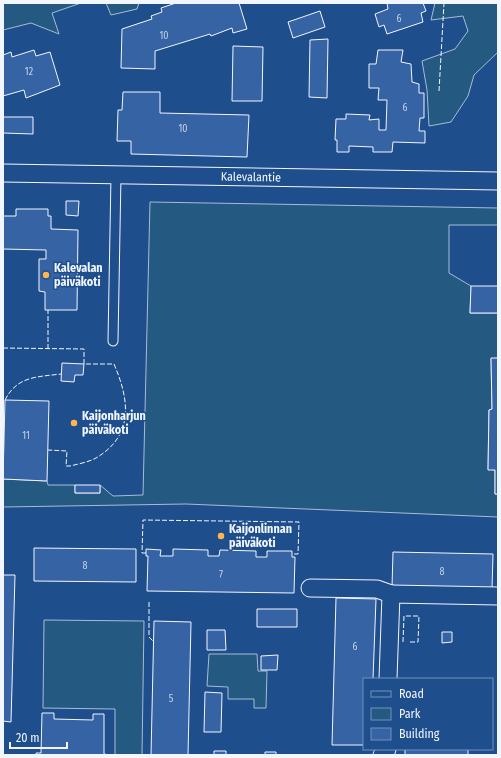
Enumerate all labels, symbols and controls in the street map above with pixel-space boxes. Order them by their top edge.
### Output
house number: 6 [397,13,402,25]
house number: 10 [159,30,169,42]
house number: 12 [25,66,34,78]
house number: 6 [403,102,408,114]
house number: 10 [178,123,188,135]
street label: Kalevalantie [221,170,281,184]
place label: Kalevalan päiväkoti [54,261,103,289]
marker: Kalevalan päiväkoti [41,270,51,280]
place label: Kaijonharjun päiväkoti [82,409,146,437]
marker: Kaijonharjun päiväkoti [69,418,79,428]
house number: 11 [22,430,30,442]
place label: Kaijonlinnan päiväkoti [229,522,292,550]
marker: Kaijonlinnan päiväkoti [216,531,226,541]
house number: 8 [83,560,88,572]
house number: 8 [440,566,445,578]
house number: 7 [219,569,223,581]
house number: 6 [353,641,358,653]
legend [363,678,493,750]
text: Road [399,687,424,701]
house number: 5 [169,693,174,705]
text: Park [399,707,421,721]
scale bar [10,724,67,750]
text: Building [399,727,440,741]
text: 20 m [16,731,40,745]

